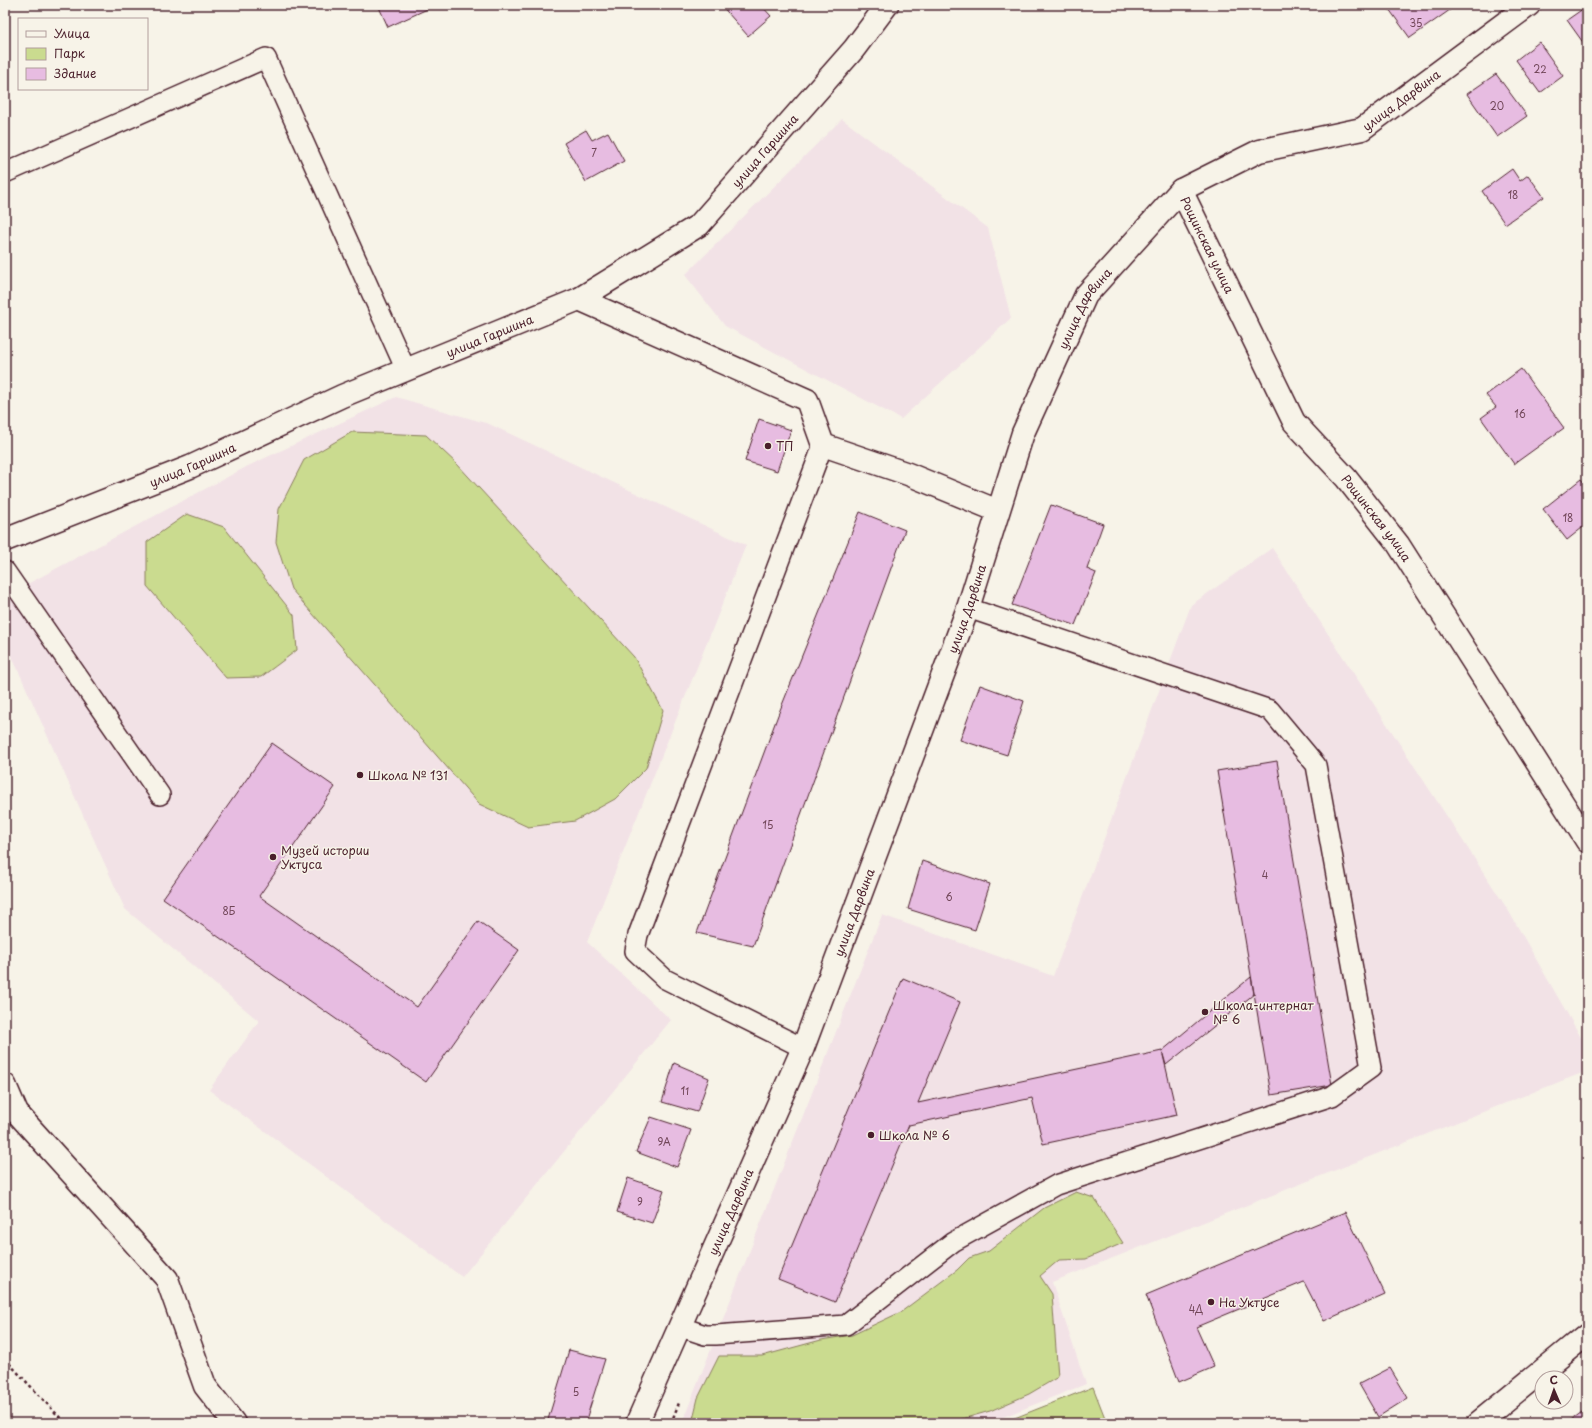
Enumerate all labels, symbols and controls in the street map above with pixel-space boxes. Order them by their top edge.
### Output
house number: 35 [1410,15,1422,30]
legend [18,18,148,90]
text: Улица [54,24,90,42]
text: Парк [54,44,86,62]
house number: 22 [1533,61,1547,76]
text: Здание [54,64,96,82]
street label: улица Дарвина [1358,65,1444,135]
house number: 20 [1490,98,1504,113]
street label: улица Гаршина [727,109,802,191]
house number: 7 [591,145,597,160]
house number: 18 [1508,187,1518,202]
street label: Рощинская улица [1177,193,1239,297]
street label: улица Дарвина [1053,263,1116,352]
street label: улица Гаршина [443,310,536,362]
house number: 16 [1514,406,1526,421]
place label: ТП [776,437,794,455]
street label: улица Гаршина [147,438,239,491]
marker: ТП [763,441,773,451]
street label: Рощинская улица [1338,471,1416,565]
house number: 18 [1563,510,1573,525]
street label: улица Дарвина [943,562,990,656]
place label: Школа № 131 [368,766,448,784]
marker: Школа № 131 [355,770,365,780]
house number: 15 [763,817,773,832]
place label: Музей истории Уктуса [281,841,369,873]
marker: Музей истории Уктуса [268,852,278,862]
street label: улица Дарвина [829,865,879,959]
house number: 4 [1262,867,1269,882]
house number: 6 [945,889,953,904]
house number: 8Б [223,903,236,918]
place label: Школа-интернат № 6 [1213,996,1314,1028]
marker: Школа-интернат № 6 [1200,1007,1210,1017]
house number: 11 [681,1083,689,1098]
place label: Школа № 6 [879,1126,950,1144]
marker: Школа № 6 [866,1130,876,1140]
house number: 9А [657,1134,671,1149]
street label: улица Дарвина [703,1165,758,1258]
house number: 9 [637,1194,643,1209]
place label: На Уктусе [1219,1293,1280,1311]
marker: На Уктусе [1206,1297,1216,1307]
house number: 4Д [1189,1301,1203,1316]
north arrow [1534,1370,1574,1410]
text: С [1549,1371,1558,1388]
house number: 5 [573,1384,579,1399]

